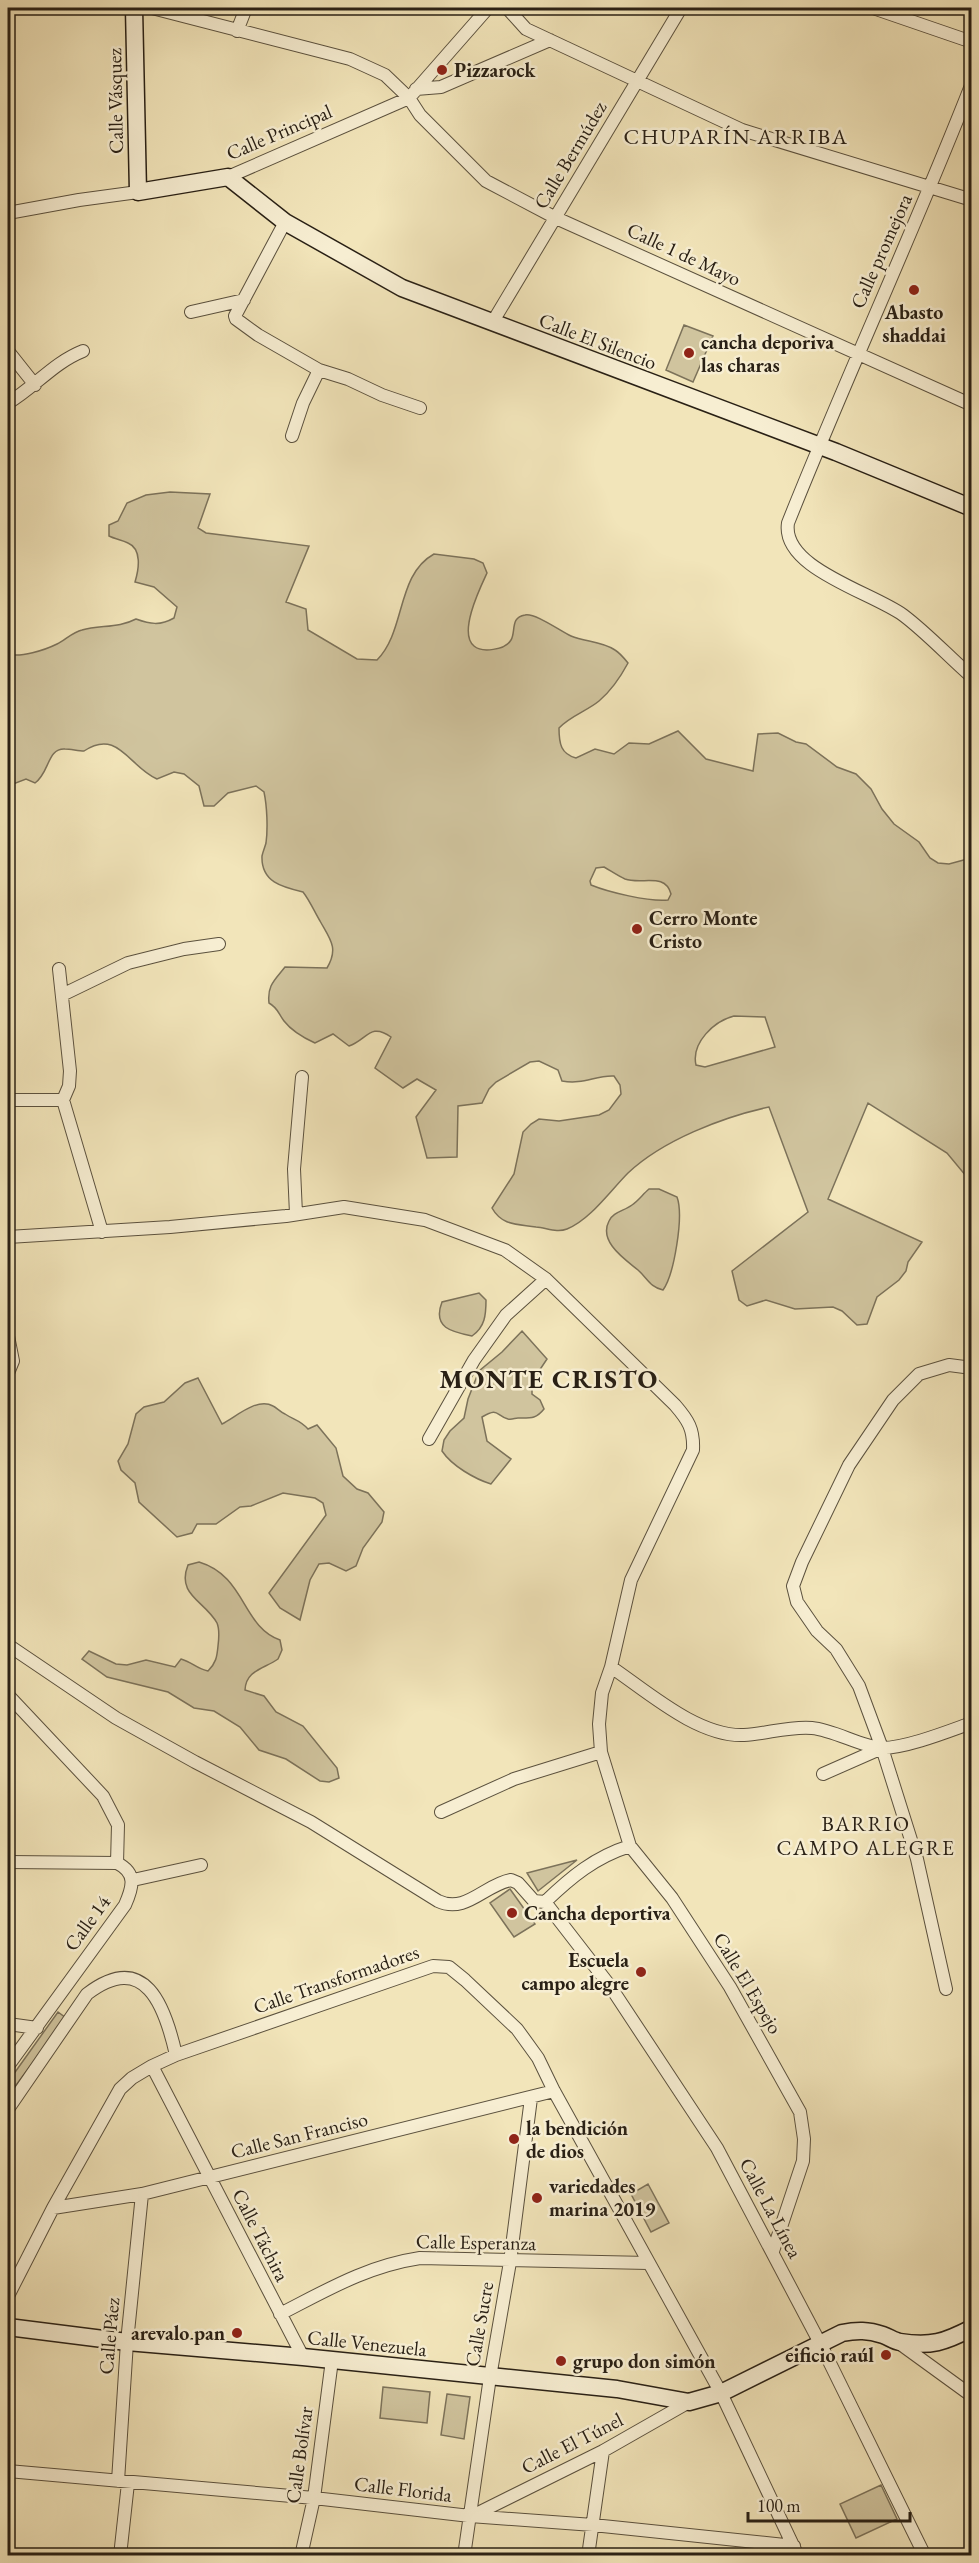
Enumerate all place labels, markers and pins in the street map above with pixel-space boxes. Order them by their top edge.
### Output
place label: Pizzarock [454,57,536,83]
marker: Pizzarock [435,63,449,77]
marker: Abasto shaddai [907,283,921,297]
place label: Abasto shaddai [882,299,946,348]
place label: cancha deporiva las charas [701,329,834,378]
marker: cancha deporiva las charas [682,346,696,360]
place label: Cerro Monte Cristo [649,905,757,954]
marker: Cerro Monte Cristo [630,922,644,936]
place label: Cancha deportiva [524,1900,671,1926]
marker: Cancha deportiva [505,1906,519,1920]
place label: Escuela campo alegre [522,1947,629,1996]
marker: Escuela campo alegre [634,1965,648,1979]
place label: la bendición de dios [526,2115,628,2164]
marker: la bendición de dios [507,2132,521,2146]
place label: variedades marina 2019 [549,2173,656,2222]
marker: variedades marina 2019 [530,2191,544,2205]
place label: arevalo pan [131,2320,225,2346]
marker: arevalo pan [230,2326,244,2340]
place label: eificio raúl [785,2342,874,2368]
place label: grupo don simón [573,2348,716,2374]
marker: eificio raúl [879,2348,893,2362]
marker: grupo don simón [554,2354,568,2368]

